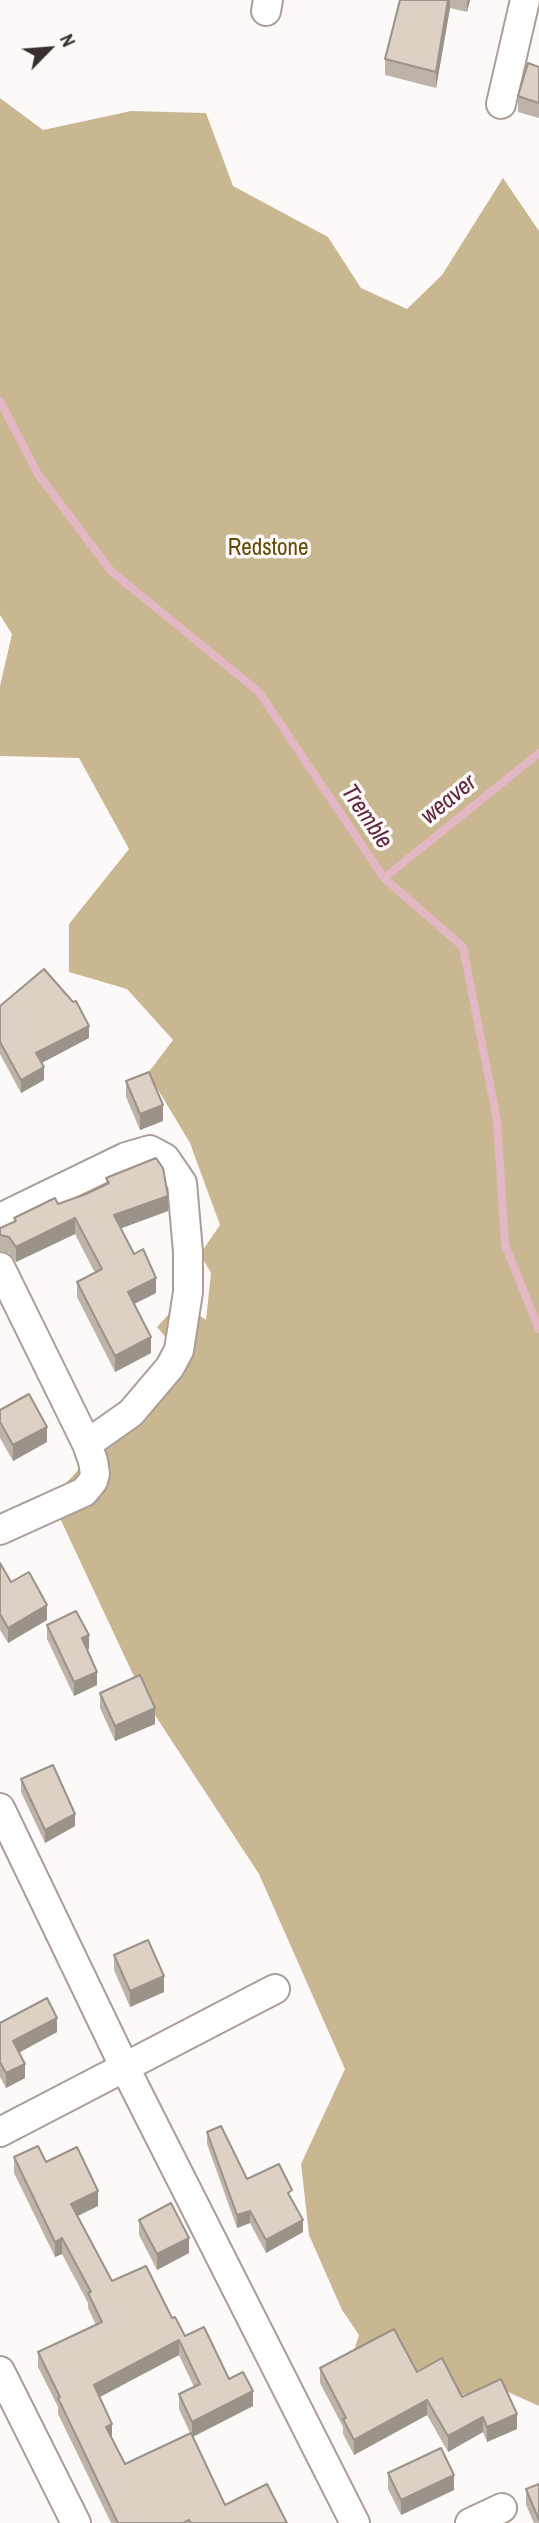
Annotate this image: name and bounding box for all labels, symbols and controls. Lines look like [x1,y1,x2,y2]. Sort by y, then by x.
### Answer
north arrow [14,14,84,84]
text: N [54,30,82,51]
park label: Redstone [228,535,308,563]
water label: weaver [415,769,483,831]
water label: Tremble [334,779,398,855]

